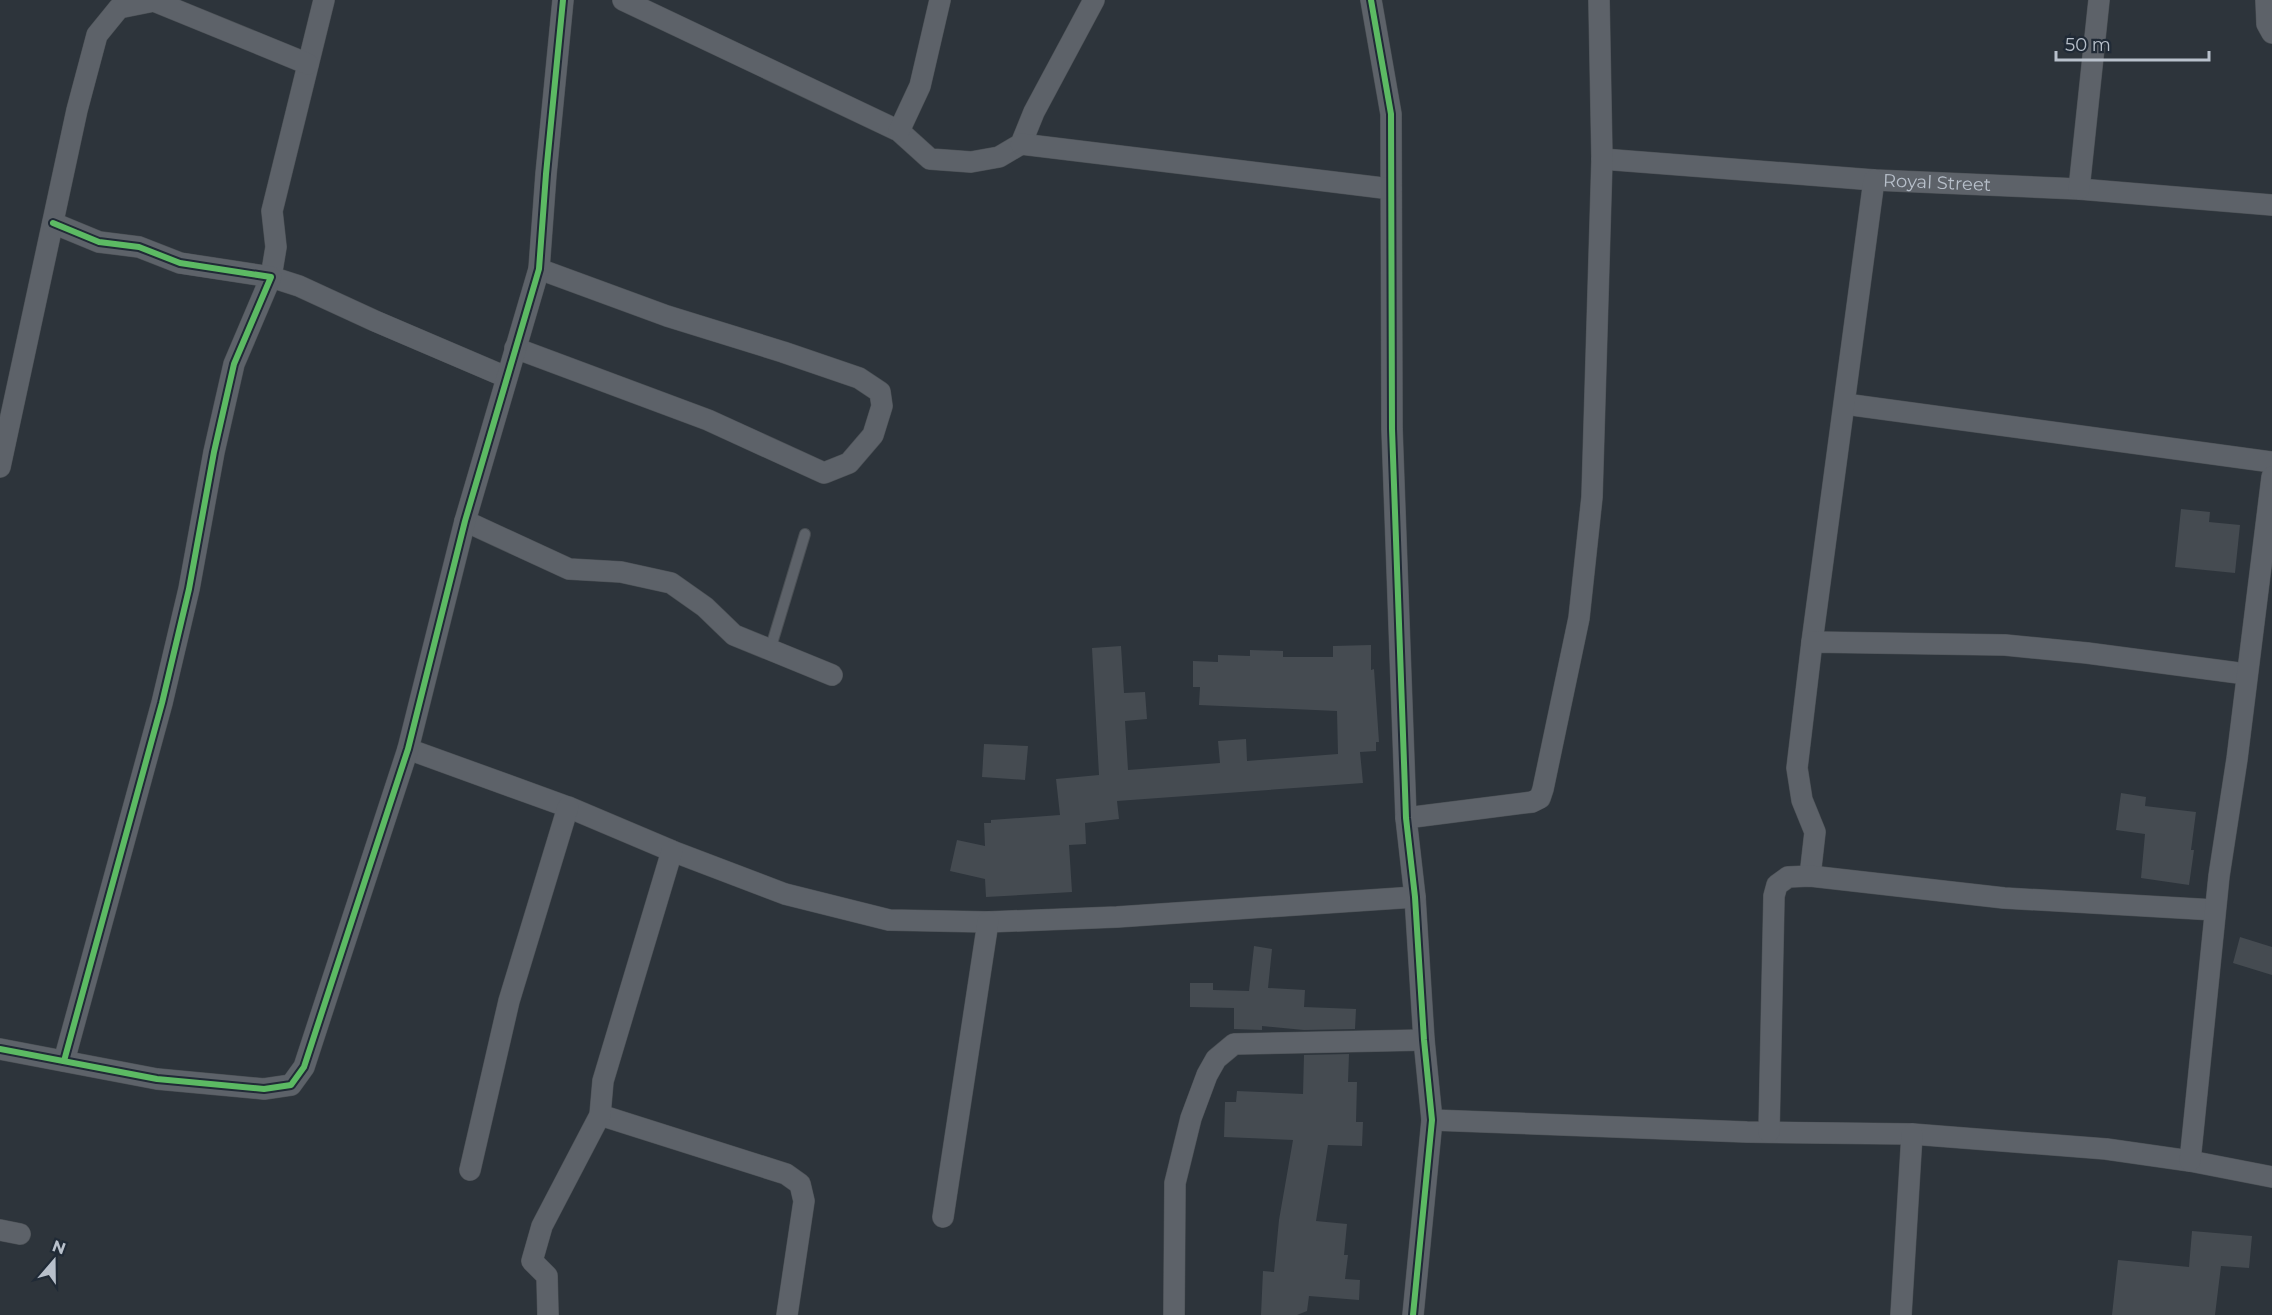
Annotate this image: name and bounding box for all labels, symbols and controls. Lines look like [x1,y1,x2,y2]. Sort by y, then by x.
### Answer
scale bar [2056,24,2209,62]
text: 50 m [2065,34,2111,56]
street label: Royal Street [1883,169,1992,196]
north arrow [24,1231,84,1291]
text: N [50,1236,68,1259]

